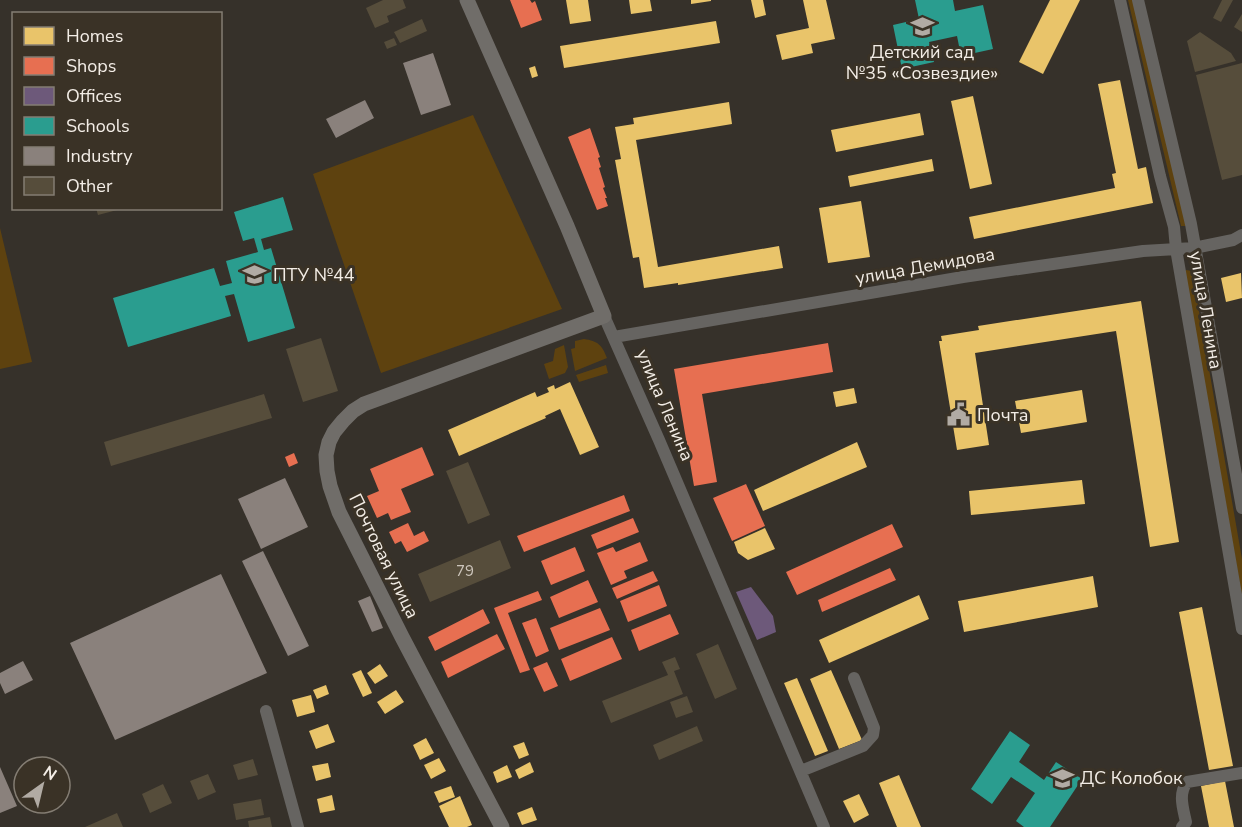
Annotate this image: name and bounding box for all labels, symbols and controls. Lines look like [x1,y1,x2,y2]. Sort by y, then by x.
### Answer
legend [12,12,222,210]
school or university icon: Детский сад №35 «Созвездие» [909,13,935,39]
text: Homes [66,24,123,48]
place label: Детский сад №35 «Созвездие» [846,40,998,85]
text: Shops [66,54,116,78]
text: Offices [66,84,122,108]
text: Schools [66,114,130,138]
text: Industry [66,144,133,168]
text: Other [66,174,113,198]
street label: улица Демидова [853,242,997,290]
street label: улица Ленина [1184,249,1228,371]
school or university icon: ПТУ №44 [242,262,268,288]
place label: ПТУ №44 [273,263,355,287]
street label: улица Ленина [631,345,699,465]
public building icon: Почта [946,402,972,428]
place label: Почта [977,403,1028,427]
street label: Почтовая улица [343,490,425,622]
house number: 79 [456,561,474,581]
north arrow [12,755,72,815]
text: N [39,761,61,786]
school or university icon: ДС Колобок [1049,765,1075,791]
place label: ДС Колобок [1080,766,1183,790]

